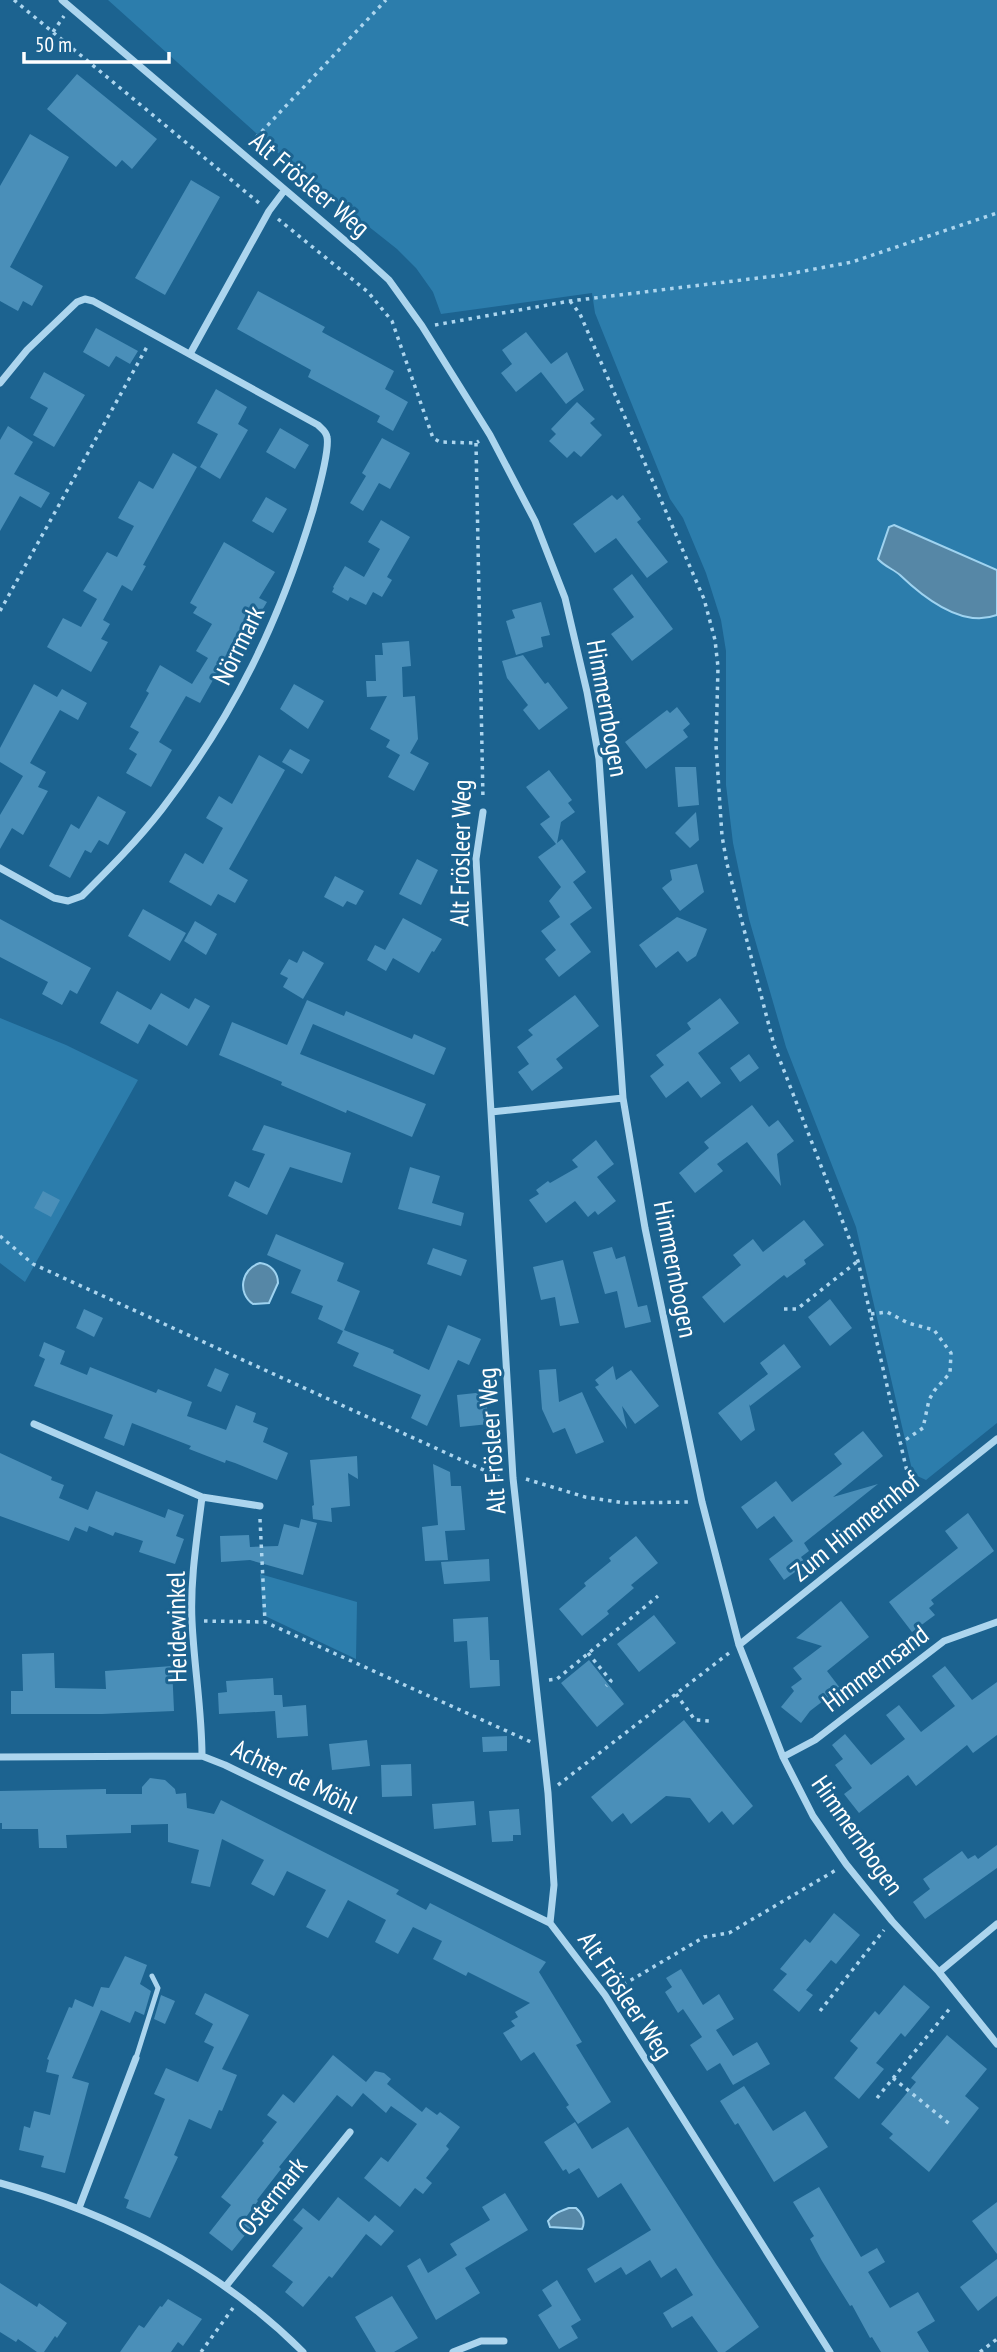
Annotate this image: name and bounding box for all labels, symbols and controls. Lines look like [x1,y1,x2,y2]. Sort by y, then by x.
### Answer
scale bar [24,21,170,65]
text: 50 m [35,31,72,58]
street label: Alt Frösleer Weg [243,124,377,244]
street label: Nörrmark [205,600,271,690]
street label: Himmernbogen [580,637,636,779]
street label: Alt Frösleer Weg [442,779,478,927]
street label: Himmernbogen [647,1198,705,1340]
street label: Alt Frösleer Weg [469,1367,513,1515]
street label: Zum Himmernhof [784,1463,927,1588]
street label: Heidewinkel [159,1571,193,1683]
street label: Himmernsand [815,1617,935,1719]
street label: Achter de Möhl [227,1731,363,1821]
street label: Himmernbogen [805,1769,911,1901]
street label: Alt Frösleer Weg [571,1925,681,2065]
street label: Ostermark [230,2150,314,2242]

